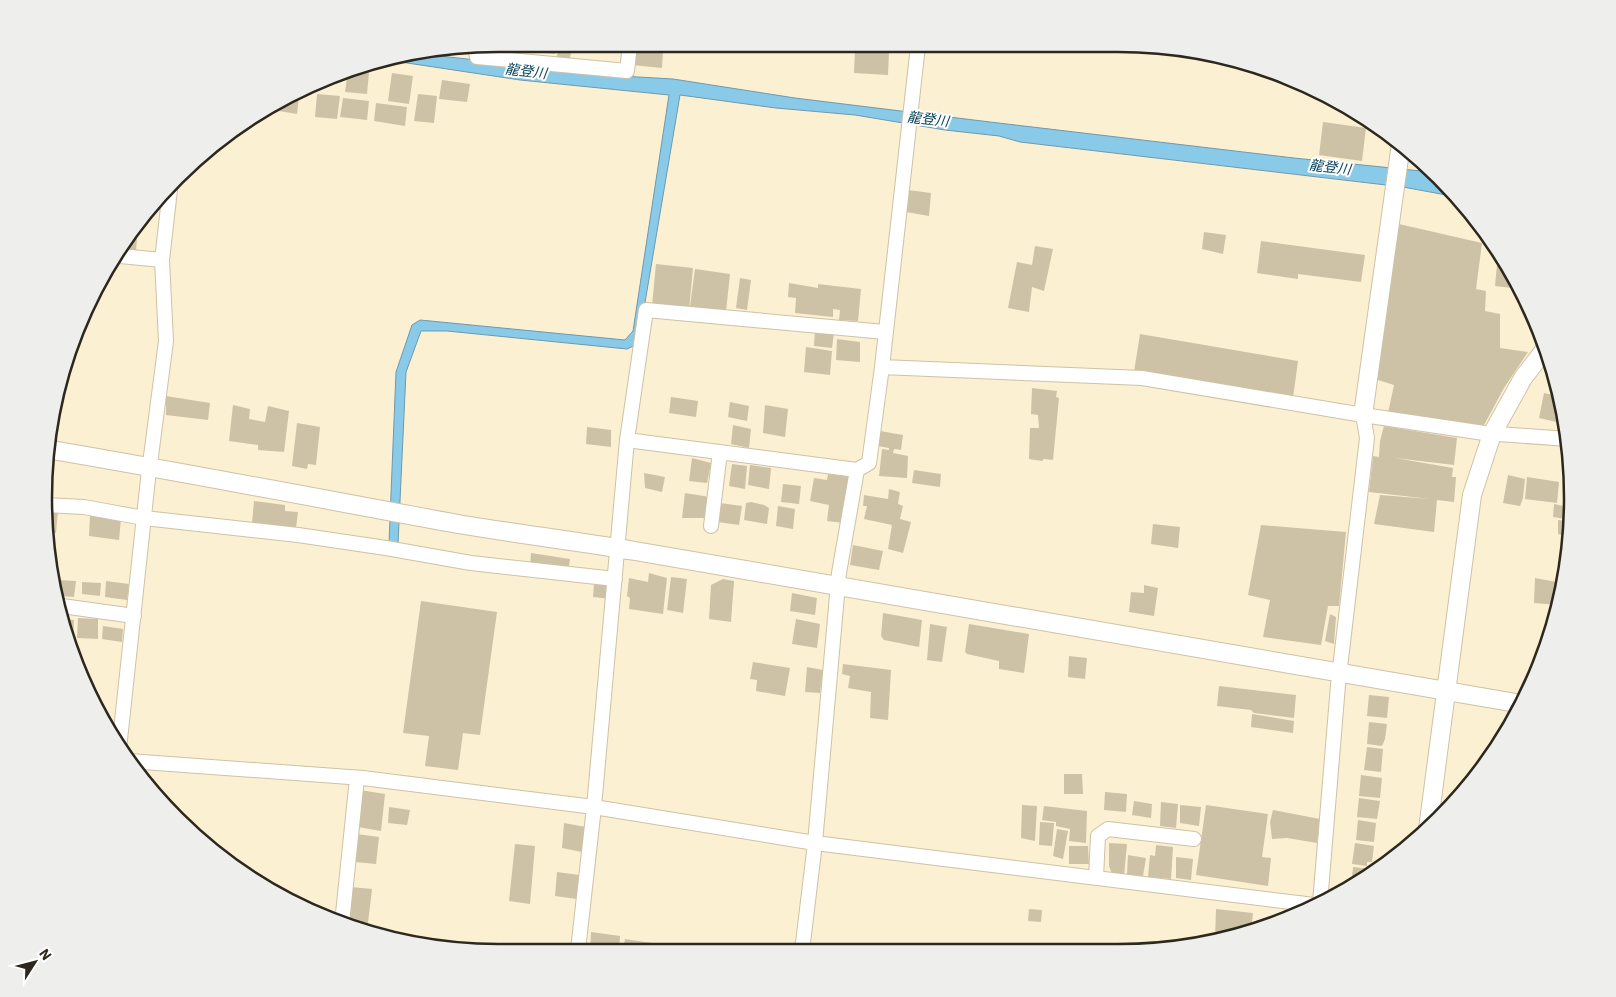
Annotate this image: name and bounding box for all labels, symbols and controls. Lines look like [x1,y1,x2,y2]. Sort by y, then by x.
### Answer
water label: 龍登川 [504,60,550,83]
water label: 龍登川 [906,108,952,131]
water label: 龍登川 [1308,156,1354,179]
north arrow [10,937,60,987]
text: N [35,945,56,964]

